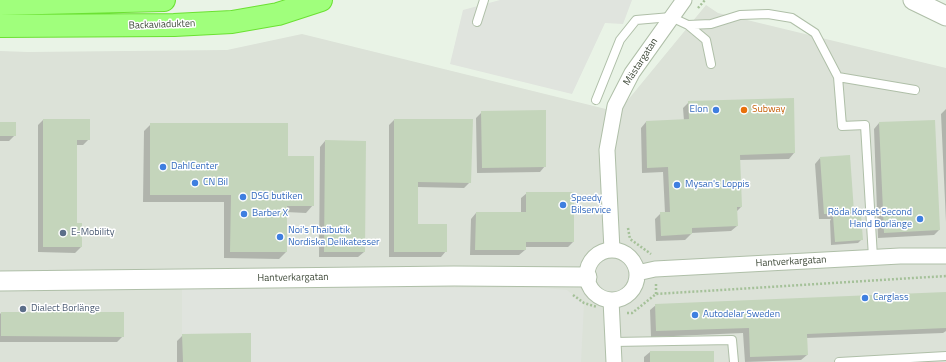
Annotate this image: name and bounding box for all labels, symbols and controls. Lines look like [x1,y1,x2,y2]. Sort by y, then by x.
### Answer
street label: Backaviadukten [129,18,195,32]
street label: Mästargatan [621,36,661,88]
place label: Elon [690,104,708,116]
place label: Subway [752,104,785,116]
marker: Elon [711,105,721,115]
marker: Subway [739,105,749,115]
place label: DahlCenter [171,161,218,173]
marker: DahlCenter [158,162,168,172]
place label: CN Bil [203,177,228,189]
marker: CN Bil [190,178,200,188]
place label: Mysan's Loppis [685,179,749,191]
marker: Mysan's Loppis [672,180,682,190]
place label: DSG butiken [251,191,303,203]
marker: DSG butiken [238,192,248,202]
place label: Speedy Bilservice [571,193,611,216]
marker: Speedy Bilservice [558,200,568,210]
place label: Röda Korset Second Hand Borlänge [828,207,912,230]
place label: Barber X [252,208,288,220]
marker: Barber X [239,209,249,219]
marker: Röda Korset Second Hand Borlänge [915,214,925,224]
place label: Noi's Thaibutik Nordiska Delikatesser [288,225,380,248]
place label: E-Mobility [71,227,115,239]
marker: E-Mobility [58,228,68,238]
marker: Noi's Thaibutik Nordiska Delikatesser [275,232,285,242]
street label: Hantverkargatan [755,254,827,270]
street label: Hantverkargatan [257,271,329,285]
place label: Carglass [873,292,909,304]
marker: Carglass [860,293,870,303]
place label: Dialect Borlänge [31,303,100,315]
marker: Dialect Borlänge [18,304,28,314]
place label: Autodelar Sweden [703,309,780,321]
marker: Autodelar Sweden [690,310,700,320]

